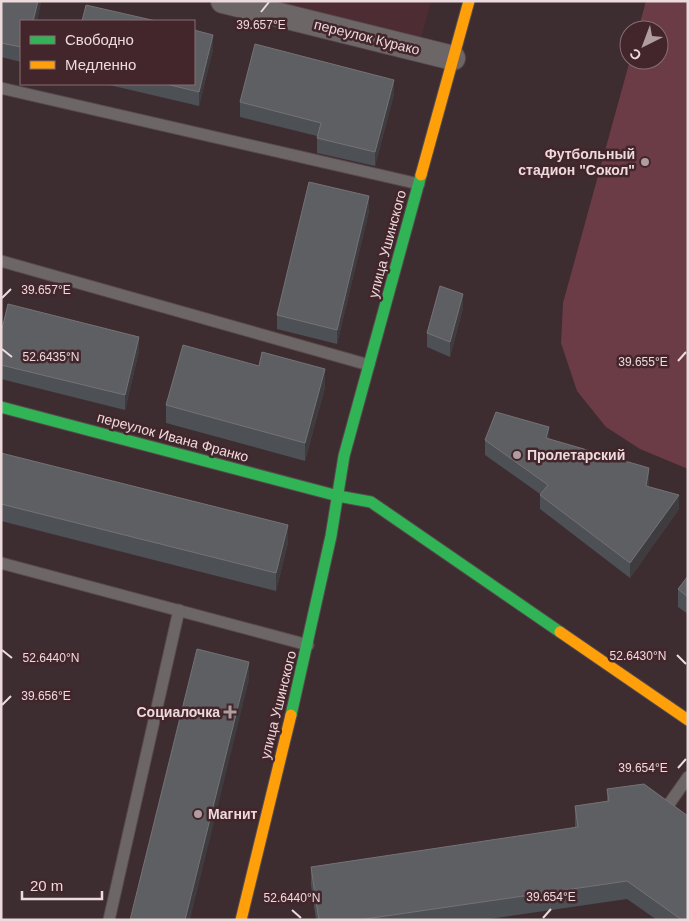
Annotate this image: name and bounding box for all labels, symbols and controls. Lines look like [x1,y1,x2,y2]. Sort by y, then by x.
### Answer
street label: переулок Курако [313,16,422,58]
text: 39.657°E [236,18,286,32]
legend [20,20,195,85]
north arrow [619,20,669,70]
text: Свободно [65,31,134,48]
text: С [626,45,644,64]
text: Медленно [65,56,136,73]
place label: Футбольный стадион "Сокол" [518,146,635,178]
marker: Футбольный стадион "Сокол" [639,156,651,168]
street label: улица Ушинского [365,188,409,300]
text: 39.657°E [21,283,71,297]
text: 52.6435°N [23,350,79,364]
text: 39.655°E [618,355,668,369]
street label: переулок Ивана Франко [96,409,251,465]
place label: Пролетарский [527,447,625,463]
marker: Пролетарский [511,449,523,461]
street label: улица Ушинского [257,649,299,761]
text: 52.6430°N [610,649,666,663]
text: 52.6440°N [23,651,79,665]
text: 39.656°E [21,689,71,703]
place label: Социалочка [137,704,220,720]
marker: Социалочка [224,706,236,718]
text: 39.654°E [618,761,668,775]
place label: Магнит [208,806,258,822]
marker: Магнит [192,808,204,820]
scale bar [22,868,102,900]
text: 20 m [30,877,63,894]
text: 39.654°E [526,890,576,904]
text: 52.6440°N [264,891,320,905]

